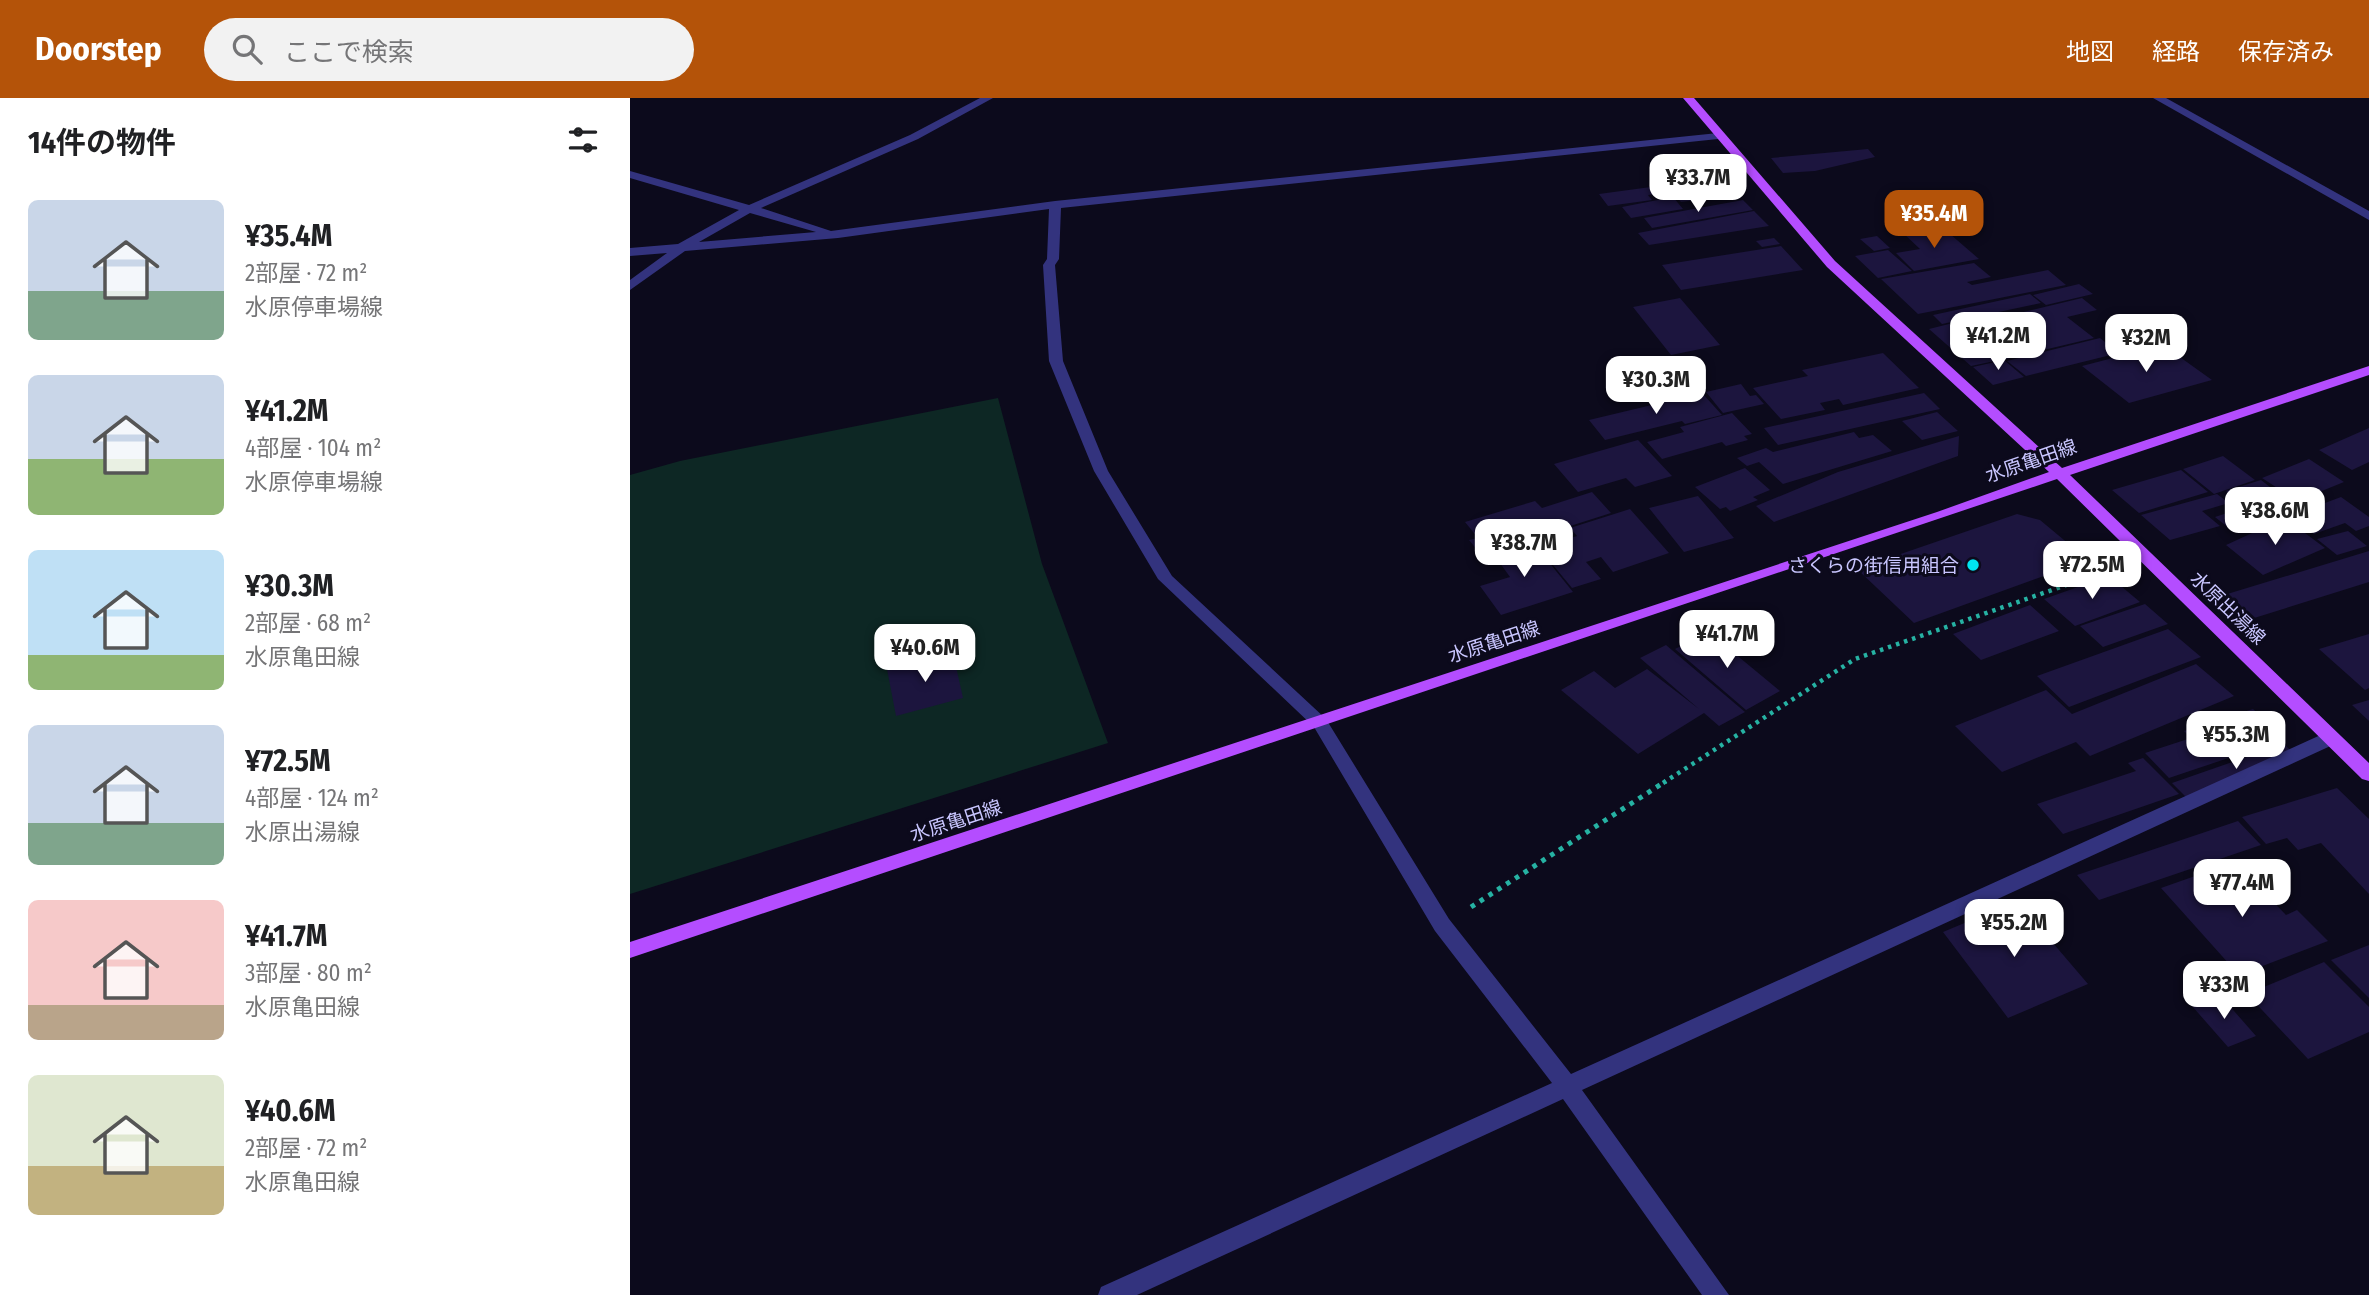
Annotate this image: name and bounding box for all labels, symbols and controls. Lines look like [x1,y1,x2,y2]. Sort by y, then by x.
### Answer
search box [204,18,694,81]
text: Doorstep [35,29,162,69]
icon: search [228,30,266,68]
text: ここで検索 [284,37,414,68]
text: 地図 [2066,38,2114,66]
text: 経路 [2152,38,2200,66]
text: 保存済み [2238,38,2334,66]
icon: filters [564,121,602,159]
text: 14件の物件 [28,125,176,161]
pin: ¥33.7M [1641,155,1755,214]
text: ¥33.7M [1665,163,1731,191]
pin: ¥35.4M [1877,190,1991,250]
text: ¥35.4M [1901,199,1967,227]
text: ¥35.4M [245,218,332,254]
icon: home [84,228,168,312]
text: 2部屋 · 72 m² [245,259,367,287]
text: 水原停車場線 [245,293,383,321]
pin: ¥41.2M [1941,313,2055,372]
pin: ¥32M [2105,314,2187,374]
text: ¥41.2M [1966,321,2030,349]
text: ¥32M [2121,323,2171,351]
pin: ¥30.3M [1599,356,1713,416]
text: ¥30.3M [1622,365,1690,393]
text: ¥41.2M [245,393,328,429]
icon: home [84,403,168,487]
text: 4部屋 · 104 m² [245,434,381,462]
street label: 水原亀田線 [1982,435,2080,487]
text: 水原停車場線 [245,468,383,496]
pin: ¥38.6M [2218,488,2332,547]
text: ¥38.6M [2241,496,2309,524]
pin: ¥38.7M [1467,519,1581,579]
text: ¥38.7M [1491,528,1557,556]
pin: ¥72.5M [2035,542,2149,601]
text: ¥72.5M [2059,550,2125,578]
place label: さくらの街信用組合 [1788,554,1959,577]
marker: さくらの街信用組合 [1965,557,1981,573]
street label: 水原出湯線 [2186,567,2270,649]
text: ¥30.3M [245,568,334,604]
icon: home [84,578,168,662]
text: 2部屋 · 68 m² [245,609,371,637]
pin: ¥41.7M [1670,610,1784,670]
street label: 水原亀田線 [1445,616,1543,668]
text: ¥41.7M [1695,619,1759,647]
pin: ¥40.6M [868,624,982,684]
text: ¥40.6M [890,633,960,661]
text: 水原亀田線 [245,643,360,671]
pin: ¥55.3M [2179,712,2293,771]
text: ¥55.3M [2202,720,2270,748]
text: ¥72.5M [245,743,331,779]
icon: home [84,753,168,837]
text: 4部屋 · 124 m² [245,784,379,812]
street label: 水原亀田線 [907,795,1005,847]
text: 水原出湯線 [245,818,360,846]
pin: ¥77.4M [2185,860,2299,919]
text: ¥77.4M [2210,868,2274,896]
pin: ¥55.2M [1957,900,2071,959]
text: ¥55.2M [1981,908,2047,936]
text: ¥41.7M [245,918,327,954]
icon: home [84,928,168,1012]
text: 3部屋 · 80 m² [245,959,372,987]
pin: ¥33M [2183,962,2265,1021]
text: ¥33M [2199,970,2249,998]
text: 水原亀田線 [245,993,360,1021]
text: ¥40.6M [245,1093,336,1129]
icon: home [84,1103,168,1187]
text: 2部屋 · 72 m² [245,1134,367,1162]
text: 水原亀田線 [245,1168,360,1196]

